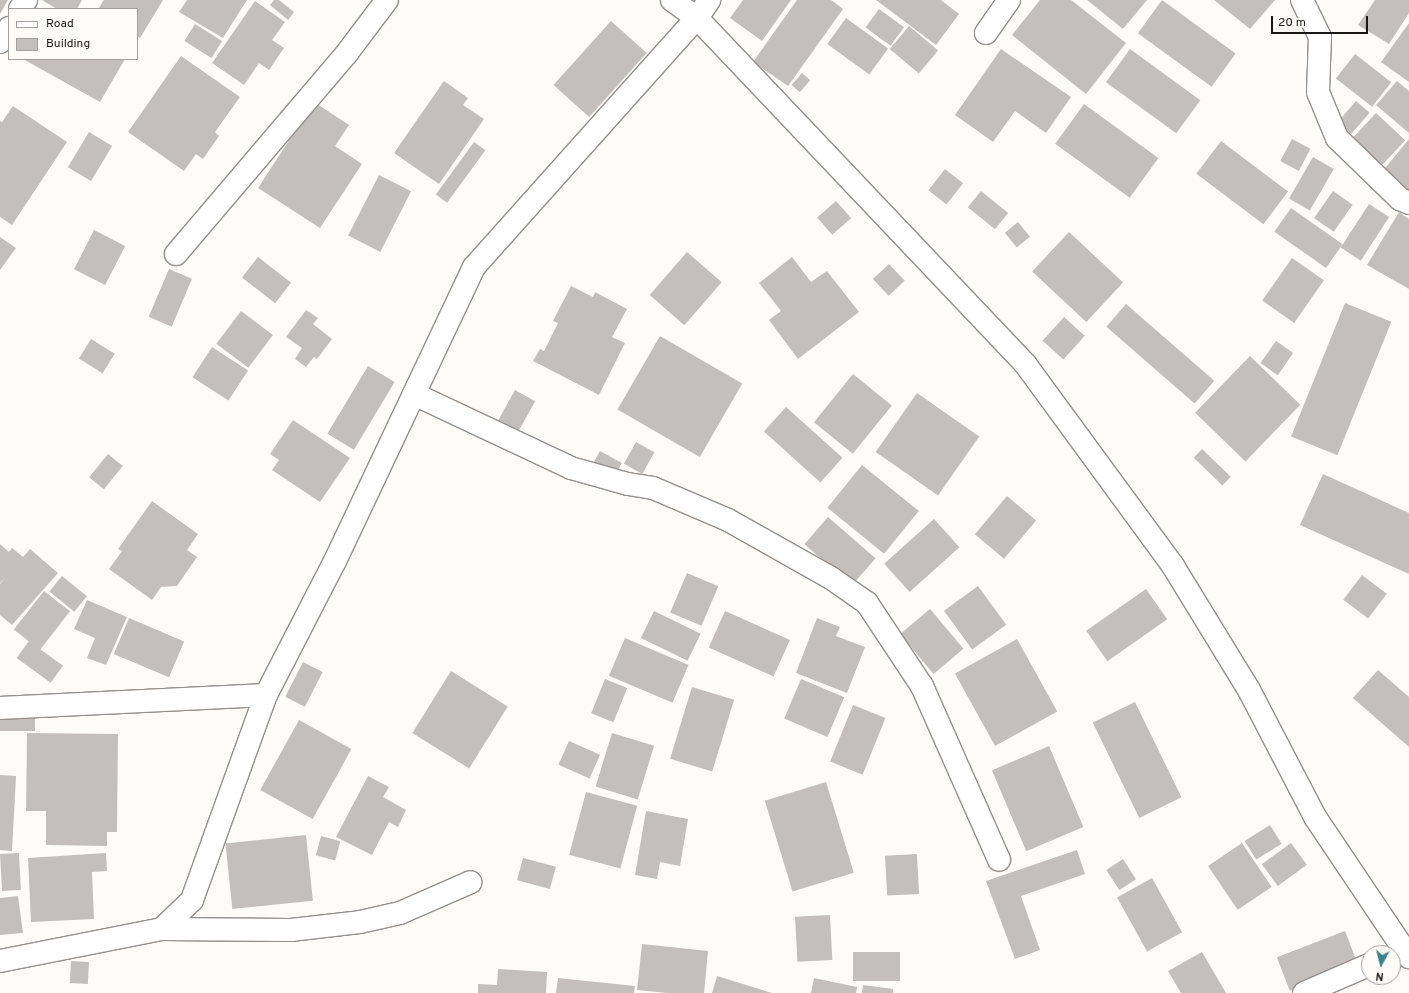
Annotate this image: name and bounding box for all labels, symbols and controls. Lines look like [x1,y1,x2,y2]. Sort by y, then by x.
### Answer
legend [8,8,138,60]
scale bar [1273,8,1370,34]
text: 20 m [1278,15,1306,31]
text: Road [46,16,74,32]
text: Building [46,36,90,52]
north arrow [1361,945,1401,985]
text: N [1375,968,1384,983]

